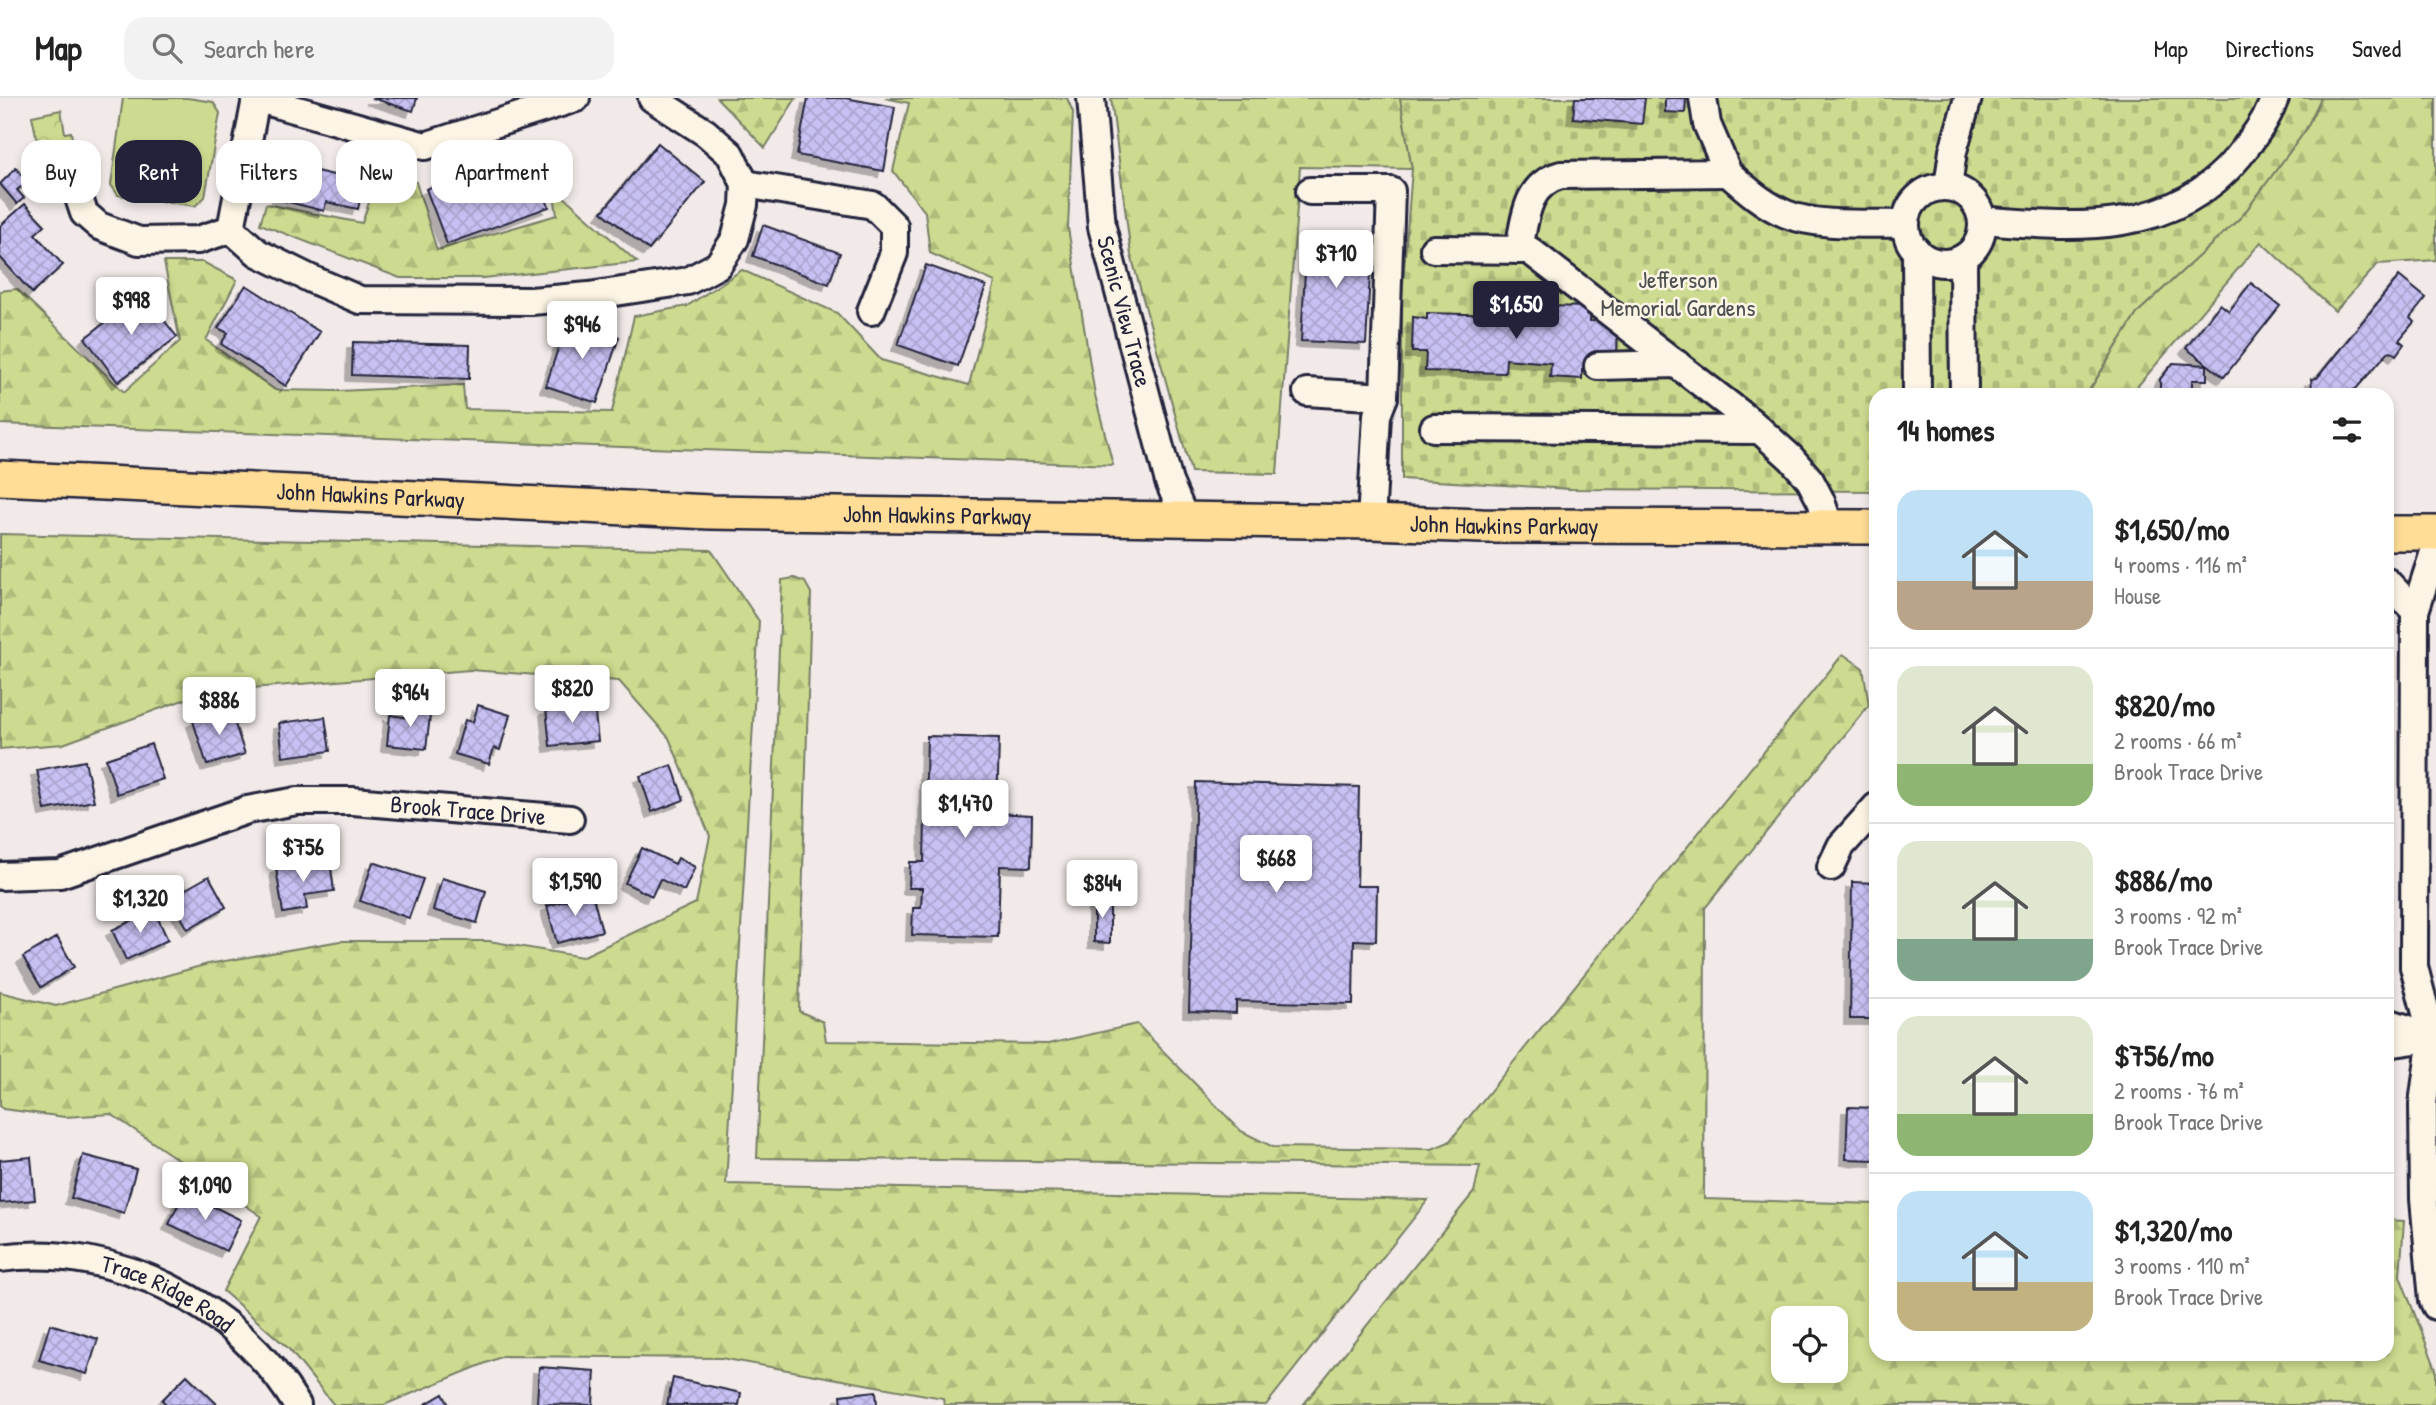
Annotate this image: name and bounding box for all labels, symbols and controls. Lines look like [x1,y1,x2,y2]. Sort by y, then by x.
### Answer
search box [124,17,614,80]
text: Map [35,26,82,70]
icon: search [148,29,186,67]
text: Search here [204,31,315,66]
text: Map [2154,32,2188,64]
text: Directions [2226,32,2314,64]
text: Saved [2352,32,2401,64]
chip: Buy [21,140,101,203]
chip: Rent [115,140,202,203]
chip: Filters [216,140,322,203]
chip: New [336,140,417,203]
chip: Apartment [431,140,573,203]
pin: $710 [1295,230,1377,290]
street label: Scenic View Trace [1090,232,1160,391]
text: $710 [1315,237,1357,268]
park label: Jefferson Memorial Gardens [1601,263,1755,323]
pin: $998 [90,278,172,337]
pin: $1,650 [1459,282,1573,341]
text: $998 [112,284,150,315]
text: $1,650 [1489,288,1543,319]
pin: $946 [541,302,623,361]
text: $946 [563,308,601,339]
text: 14 homes [1897,410,1995,450]
icon: filters [2328,411,2366,449]
street label: John Hawkins Parkway [276,474,466,515]
street label: John Hawkins Parkway [843,497,1032,532]
street label: John Hawkins Parkway [1409,506,1598,541]
text: $1,650/mo [2114,509,2229,549]
icon: home [1953,518,2037,602]
text: 4 rooms · 116 m² [2114,549,2247,580]
text: House [2114,580,2161,611]
pin: $820 [531,666,613,725]
pin: $964 [369,670,451,729]
text: $820 [551,672,593,703]
text: $964 [391,676,429,707]
pin: $886 [178,678,260,737]
text: $886 [199,684,239,715]
text: $820/mo [2114,685,2215,725]
icon: home [1953,694,2037,778]
text: 2 rooms · 66 m² [2114,725,2242,756]
text: Brook Trace Drive [2114,756,2263,787]
pin: $1,470 [908,780,1022,840]
street label: Brook Trace Drive [389,787,548,832]
text: $1,470 [938,787,992,818]
pin: $756 [262,824,344,884]
text: $756 [282,831,324,862]
pin: $668 [1235,836,1317,895]
text: $668 [1256,842,1296,873]
pin: $1,590 [518,858,632,918]
pin: $844 [1061,860,1143,920]
text: $886/mo [2114,860,2212,900]
text: $1,590 [548,865,602,896]
text: $844 [1083,867,1121,898]
icon: home [1953,869,2037,953]
pin: $1,320 [83,876,197,935]
text: $1,320 [112,882,168,913]
text: 3 rooms · 92 m² [2114,900,2242,931]
text: Brook Trace Drive [2114,931,2263,962]
text: $756/mo [2114,1035,2214,1075]
icon: home [1953,1044,2037,1128]
text: 2 rooms · 76 m² [2114,1075,2244,1106]
text: Brook Trace Drive [2114,1106,2263,1137]
pin: $1,090 [148,1162,262,1222]
text: $1,090 [178,1169,232,1200]
text: $1,320/mo [2114,1210,2232,1250]
icon: home [1953,1219,2037,1303]
street label: Trace Ridge Road [98,1247,241,1339]
text: 3 rooms · 110 m² [2114,1250,2250,1281]
text: Brook Trace Drive [2114,1281,2263,1312]
map controls [1771,1306,1848,1383]
button: locate [1771,1306,1848,1383]

